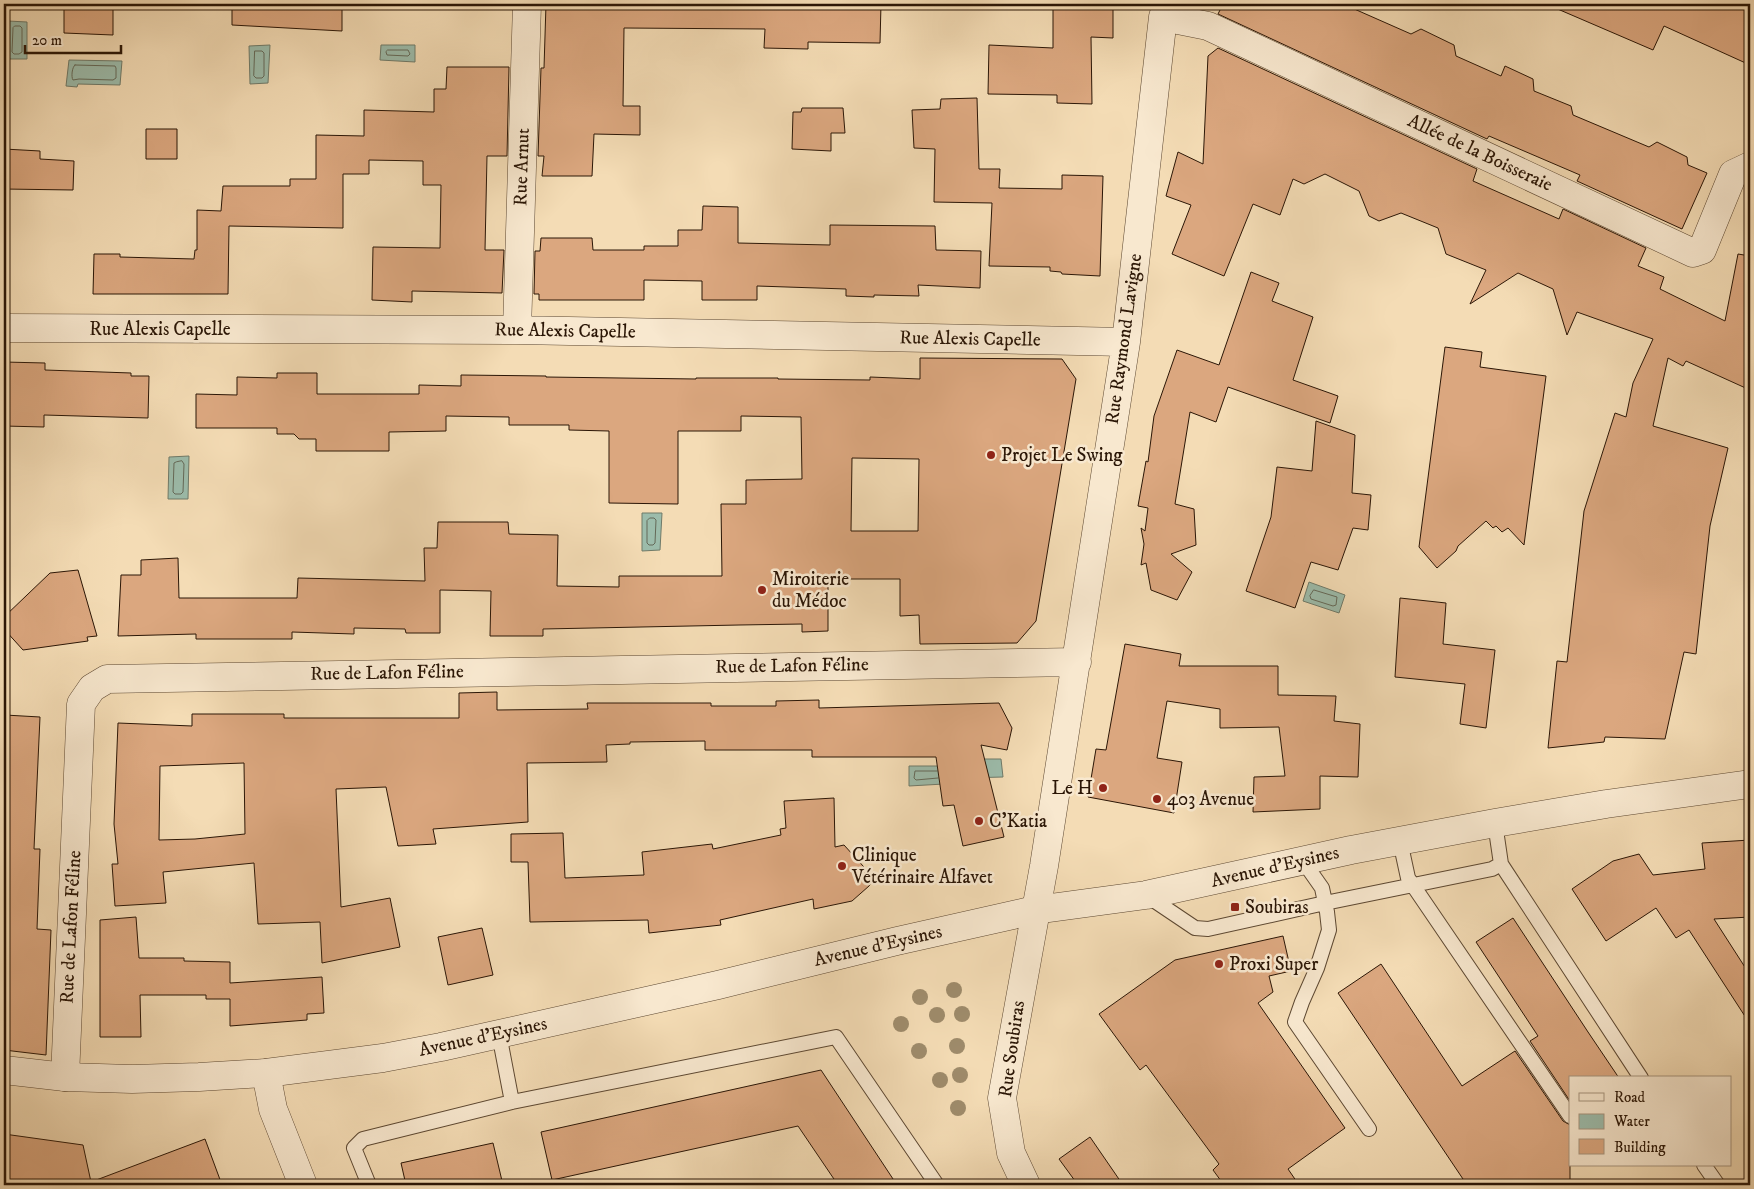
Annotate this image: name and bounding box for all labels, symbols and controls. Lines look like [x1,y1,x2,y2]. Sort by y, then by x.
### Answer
scale bar [25,22,121,54]
text: 20 m [32,31,62,50]
street label: Allée de la Boisseraie [1404,109,1556,197]
street label: Rue Arnut [509,128,535,206]
street label: Rue Raymond Lavigne [1101,252,1147,426]
street label: Rue Alexis Capelle [89,318,231,341]
street label: Rue Alexis Capelle [494,318,636,344]
street label: Rue Alexis Capelle [899,326,1041,352]
place label: Projet Le Swing [1001,444,1123,467]
marker: Projet Le Swing [985,449,997,461]
place label: Miroiterie du Médoc [772,568,849,613]
marker: Miroiterie du Médoc [756,584,768,596]
street label: Rue de Lafon Féline [715,653,869,679]
street label: Rue de Lafon Féline [310,660,464,686]
place label: Le H [1051,777,1093,800]
marker: Le H [1097,782,1109,794]
place label: 403 Avenue [1167,788,1254,811]
marker: 403 Avenue [1151,793,1163,805]
place label: C'Katia [989,810,1047,833]
marker: C'Katia [973,815,985,827]
street label: Avenue d'Eysines [1209,841,1341,893]
place label: Clinique Vétérinaire Alfavet [851,844,993,889]
street label: Rue de Lafon Féline [55,850,87,1004]
marker: Clinique Vétérinaire Alfavet [836,860,848,872]
place label: Soubiras [1245,896,1309,919]
marker: Soubiras [1229,901,1241,913]
street label: Avenue d'Eysines [812,920,944,972]
place label: Proxi Super [1229,953,1318,976]
marker: Proxi Super [1213,958,1225,970]
street label: Rue Soubiras [994,999,1030,1099]
street label: Avenue d'Eysines [417,1012,549,1062]
legend [1569,1076,1732,1166]
text: Road [1614,1088,1646,1107]
text: Water [1613,1112,1650,1131]
text: Building [1614,1138,1666,1157]

